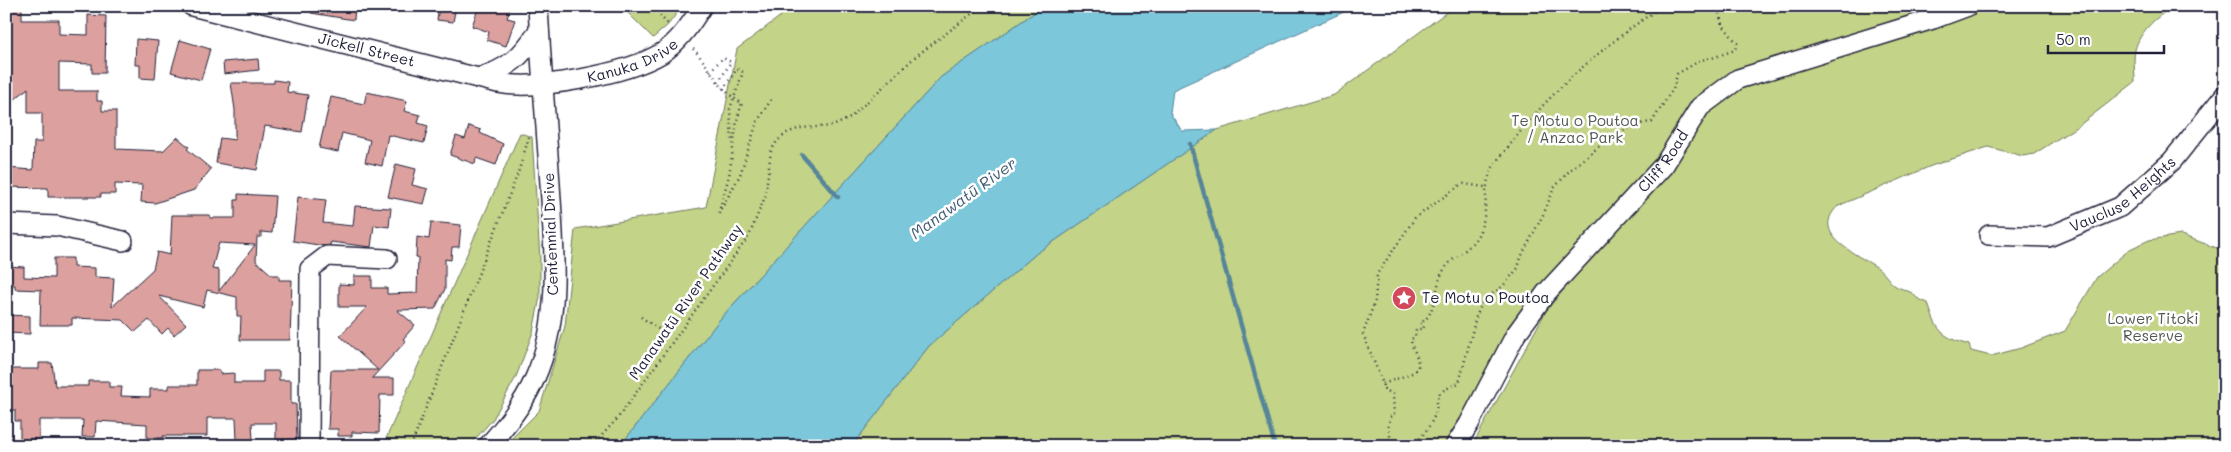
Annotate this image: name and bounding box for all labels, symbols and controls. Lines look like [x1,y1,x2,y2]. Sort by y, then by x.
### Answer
scale bar [2048,22,2165,54]
street label: Jickell Street [316,27,417,71]
text: 50 m [2056,29,2091,49]
street label: Kanuka Drive [585,34,682,87]
park label: Te Motu o Poutoa / Anzac Park [1511,110,1639,147]
street label: Cliff Road [1633,126,1692,196]
street label: Vaucluse Heights [2066,151,2180,236]
water label: Manawatū River [905,152,1020,243]
street label: Centennial Drive [538,172,562,296]
street label: Manawatū River Pathway [624,219,747,383]
place icon: Te Motu o Poutoa [1391,285,1417,311]
place label: Te Motu o Poutoa [1422,287,1550,307]
park label: Lower Titoki Reserve [2107,308,2199,345]

